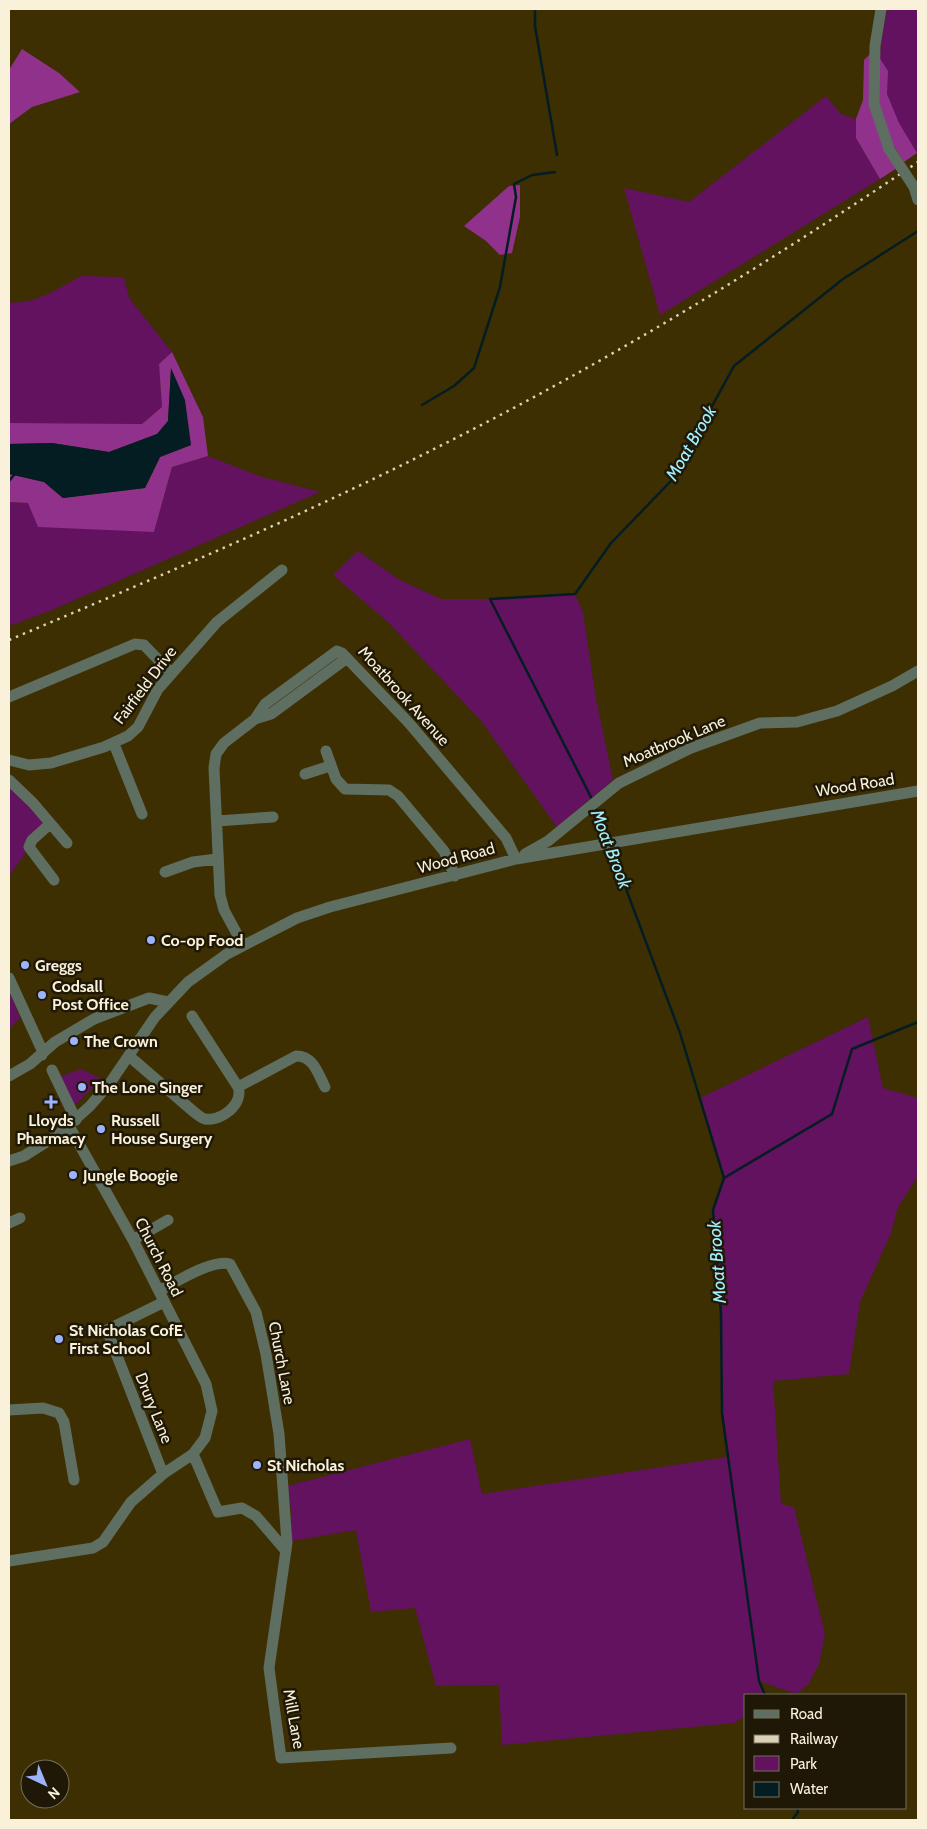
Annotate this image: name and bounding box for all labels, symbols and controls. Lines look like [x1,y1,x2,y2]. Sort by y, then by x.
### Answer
water label: Moat Brook [660,400,722,485]
street label: Fairfield Drive [110,642,180,728]
street label: Moatbrook Avenue [354,642,454,750]
street label: Moatbrook Lane [620,711,728,771]
street label: Wood Road [814,769,896,801]
water label: Moat Brook [585,805,637,893]
street label: Wood Road [415,839,497,877]
place label: Co-op Food [161,931,243,950]
marker: Co-op Food [145,934,157,946]
place label: Greggs [35,956,82,975]
marker: Greggs [19,959,31,971]
place label: Codsall Post Office [52,977,129,1014]
marker: Codsall Post Office [36,989,48,1001]
place label: The Crown [84,1032,158,1051]
marker: The Crown [68,1035,80,1047]
place label: The Lone Singer [92,1078,203,1097]
marker: The Lone Singer [76,1081,88,1093]
marker: Lloyds Pharmacy [45,1096,57,1108]
place label: Lloyds Pharmacy [16,1111,86,1148]
place label: Russell House Surgery [111,1111,213,1148]
marker: Russell House Surgery [95,1123,107,1135]
place label: Jungle Boogie [82,1166,178,1185]
marker: Jungle Boogie [67,1169,79,1181]
street label: Church Road [131,1214,187,1300]
water label: Moat Brook [703,1219,731,1305]
street label: Church Lane [265,1320,299,1406]
place label: St Nicholas CofE First School [69,1321,183,1358]
marker: St Nicholas CofE First School [53,1333,65,1345]
street label: Drury Lane [131,1370,177,1446]
place label: St Nicholas [267,1456,345,1475]
marker: St Nicholas [251,1459,263,1471]
street label: Mill Lane [279,1688,309,1750]
legend [744,1694,907,1809]
text: Road [790,1705,823,1723]
text: Railway [790,1730,839,1748]
text: Park [790,1755,817,1773]
north arrow [20,1759,70,1809]
text: Water [790,1780,828,1798]
text: N [44,1783,64,1803]

